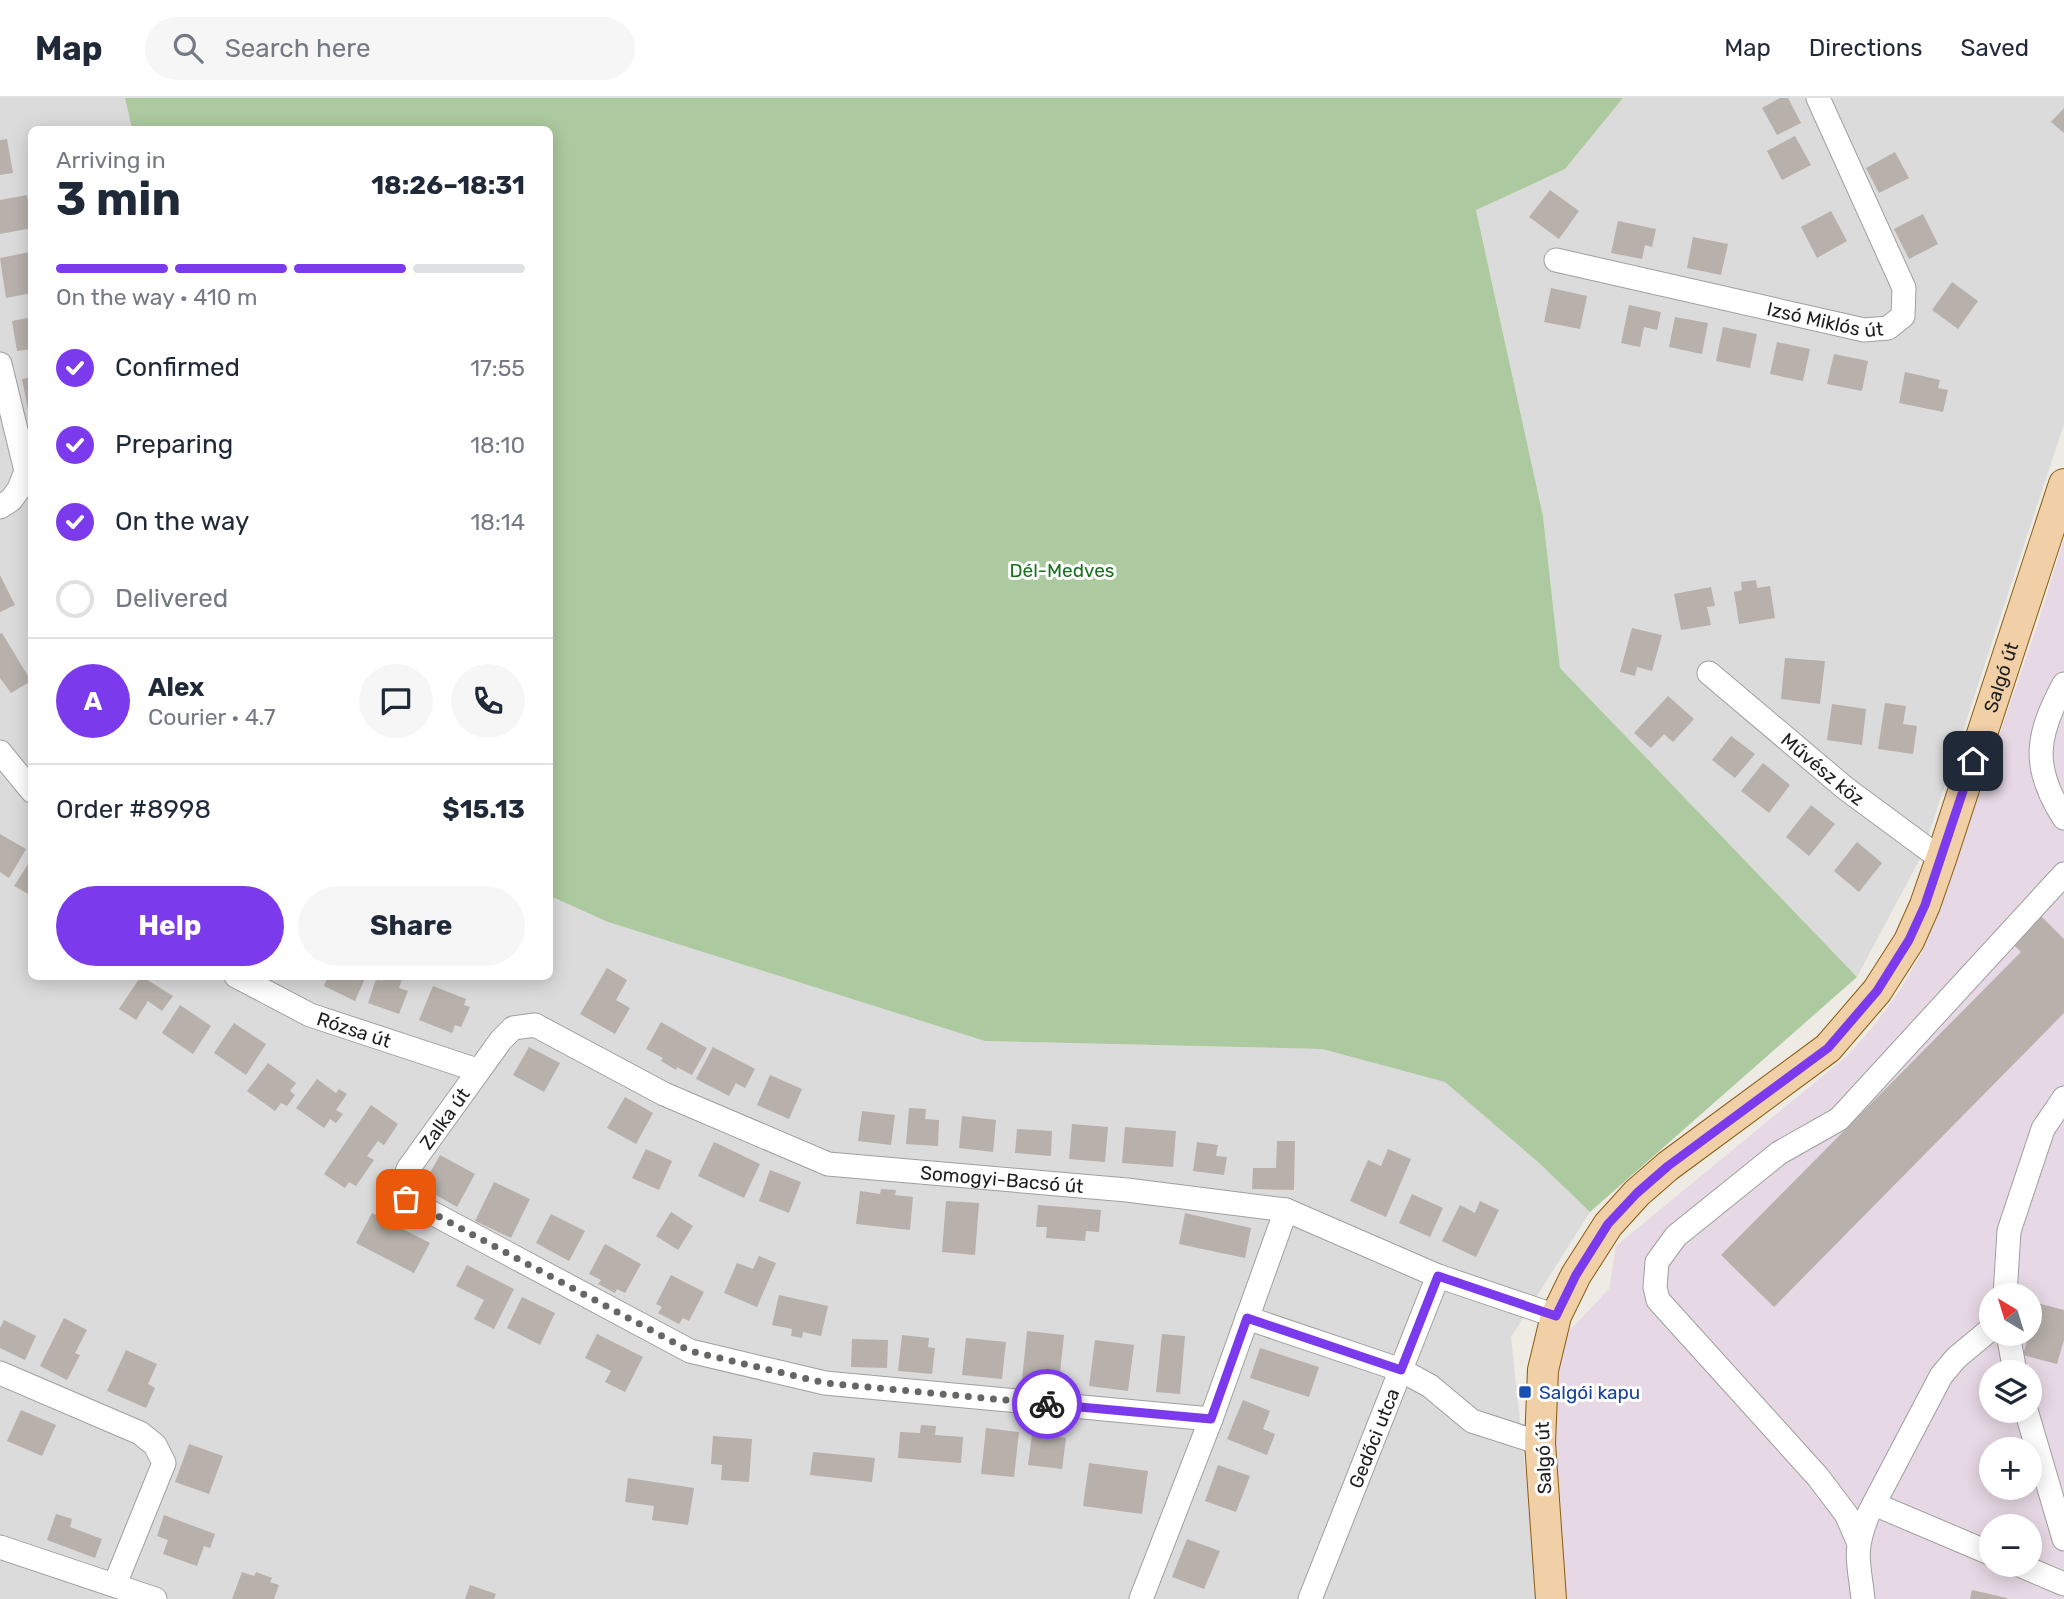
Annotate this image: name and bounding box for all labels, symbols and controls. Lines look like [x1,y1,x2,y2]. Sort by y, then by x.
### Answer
search box [145,17,635,80]
text: Map [35,29,103,68]
icon: search [169,29,207,67]
text: Search here [225,33,370,64]
text: Map [1724,34,1771,62]
text: Directions [1809,34,1922,62]
text: Saved [1960,34,2029,62]
text: Arriving in [56,146,166,174]
text: 18:26–18:31 [371,170,525,201]
text: 3 min [56,172,181,227]
text: On the way · 410 m [56,283,257,311]
street label: Izsó Miklós út [1765,297,1885,342]
icon: check [56,349,94,387]
text: Confirmed [115,352,240,383]
text: 17:55 [470,354,525,382]
icon: check [56,426,94,464]
text: Preparing [115,429,233,460]
text: 18:10 [470,431,525,459]
icon: check [56,503,94,541]
text: On the way [115,506,249,537]
text: 18:14 [471,508,525,536]
park label: Dél-Medves [1010,559,1114,582]
text: Delivered [115,583,228,614]
street label: Salgó út [1979,639,2024,716]
button: chat [359,664,433,738]
button: phone [451,664,525,738]
text: Alex [148,672,204,703]
text: A [84,686,102,717]
text: Courier · 4.7 [148,703,275,731]
street label: Művész köz [1776,728,1869,810]
pin [1943,731,2003,791]
icon: home [1954,742,1992,780]
text: Order #8998 [56,794,211,825]
text: $15.13 [442,794,525,825]
button: Help [56,886,284,966]
button: Share [298,886,525,966]
street label: Rózsa út [314,1007,394,1053]
street label: Zalka út [415,1083,475,1154]
street label: Somogyi-Bacsó út [919,1161,1085,1198]
pin [376,1169,436,1229]
icon: bag [387,1180,425,1218]
north arrow [1979,1283,2042,1346]
map controls [1979,1283,2042,1577]
button: layers [1979,1360,2042,1423]
courier [1012,1369,1082,1439]
place label: Salgói kapu [1539,1381,1640,1404]
marker: Salgói kapu [1517,1384,1533,1400]
icon: bike [1028,1385,1066,1423]
street label: Gedőci utca [1344,1385,1404,1492]
street label: Salgó út [1531,1421,1556,1495]
button: + [1979,1437,2042,1500]
button: − [1979,1514,2042,1577]

